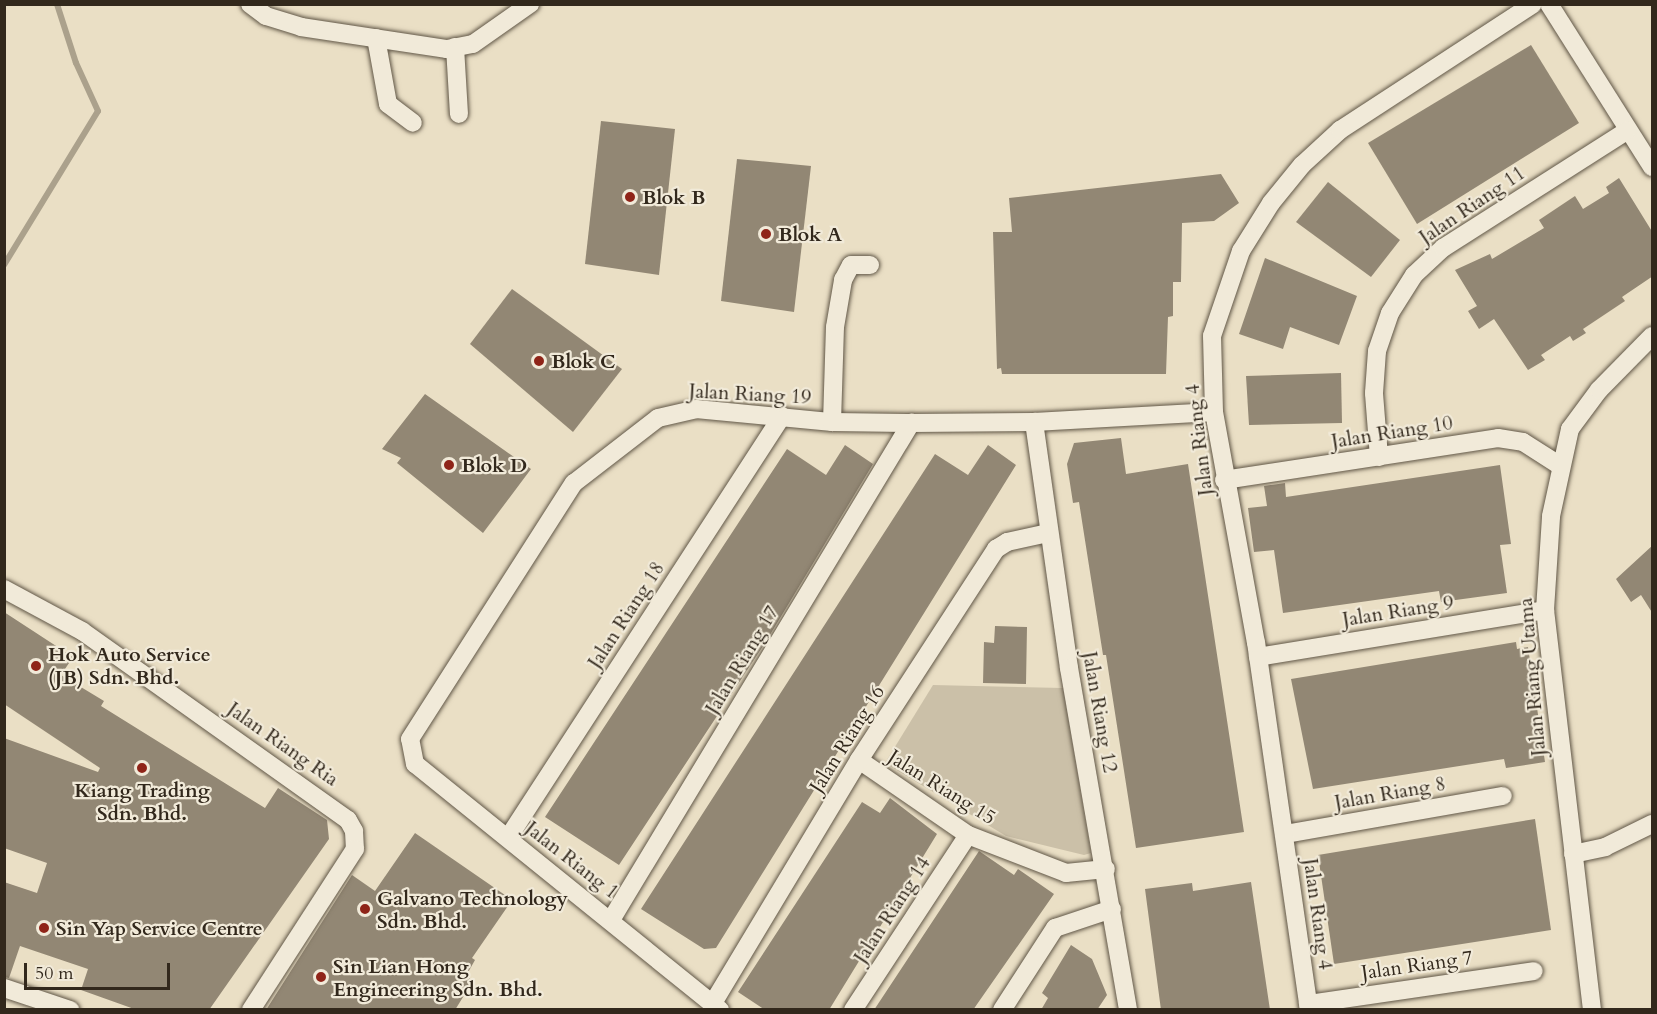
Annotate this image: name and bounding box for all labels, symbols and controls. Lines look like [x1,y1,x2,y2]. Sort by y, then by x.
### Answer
street label: Jalan Riang 11 [1415,161,1529,249]
place label: Blok B [642,185,705,209]
marker: Blok B [623,190,637,204]
place label: Blok A [778,222,842,246]
marker: Blok A [759,227,773,241]
place label: Blok C [551,349,615,373]
marker: Blok C [532,354,546,368]
street label: Jalan Riang 19 [688,379,812,409]
street label: Jalan Riang 4 [1180,383,1218,497]
street label: Jalan Riang 10 [1330,411,1454,453]
place label: Blok D [461,453,527,477]
marker: Blok D [442,458,456,472]
street label: Jalan Riang 18 [583,557,669,673]
street label: Jalan Riang 9 [1341,590,1455,632]
street label: Jalan Riang Utama [1513,597,1551,757]
street label: Jalan Riang 17 [700,601,784,719]
place label: Hok Auto Service (JB) Sdn. Bhd. [48,642,211,689]
street label: Jalan Riang 12 [1078,650,1122,774]
marker: Hok Auto Service (JB) Sdn. Bhd. [29,659,43,673]
street label: Jalan Riang 16 [804,681,890,797]
street label: Jalan Riang Ria [223,697,343,791]
street label: Jalan Riang 15 [884,744,1000,830]
marker: Kiang Trading Sdn. Bhd. [135,761,149,775]
street label: Jalan Riang 8 [1333,771,1447,815]
place label: Kiang Trading Sdn. Bhd. [74,778,210,825]
street label: Jalan Riang 1 [520,816,624,904]
street label: Jalan Riang 14 [849,852,935,968]
street label: Jalan Riang 4 [1298,857,1338,971]
place label: Galvano Technology Sdn. Bhd. [377,886,568,933]
marker: Galvano Technology Sdn. Bhd. [358,902,372,916]
place label: Sin Yap Service Centre [56,916,263,940]
marker: Sin Yap Service Centre [37,921,51,935]
street label: Jalan Riang 7 [1360,945,1474,985]
scale bar [27,951,172,989]
place label: Sin Lian Hong Engineering Sdn. Bhd. [333,954,543,1001]
text: 50 m [35,961,74,986]
marker: Sin Lian Hong Engineering Sdn. Bhd. [314,970,328,984]

